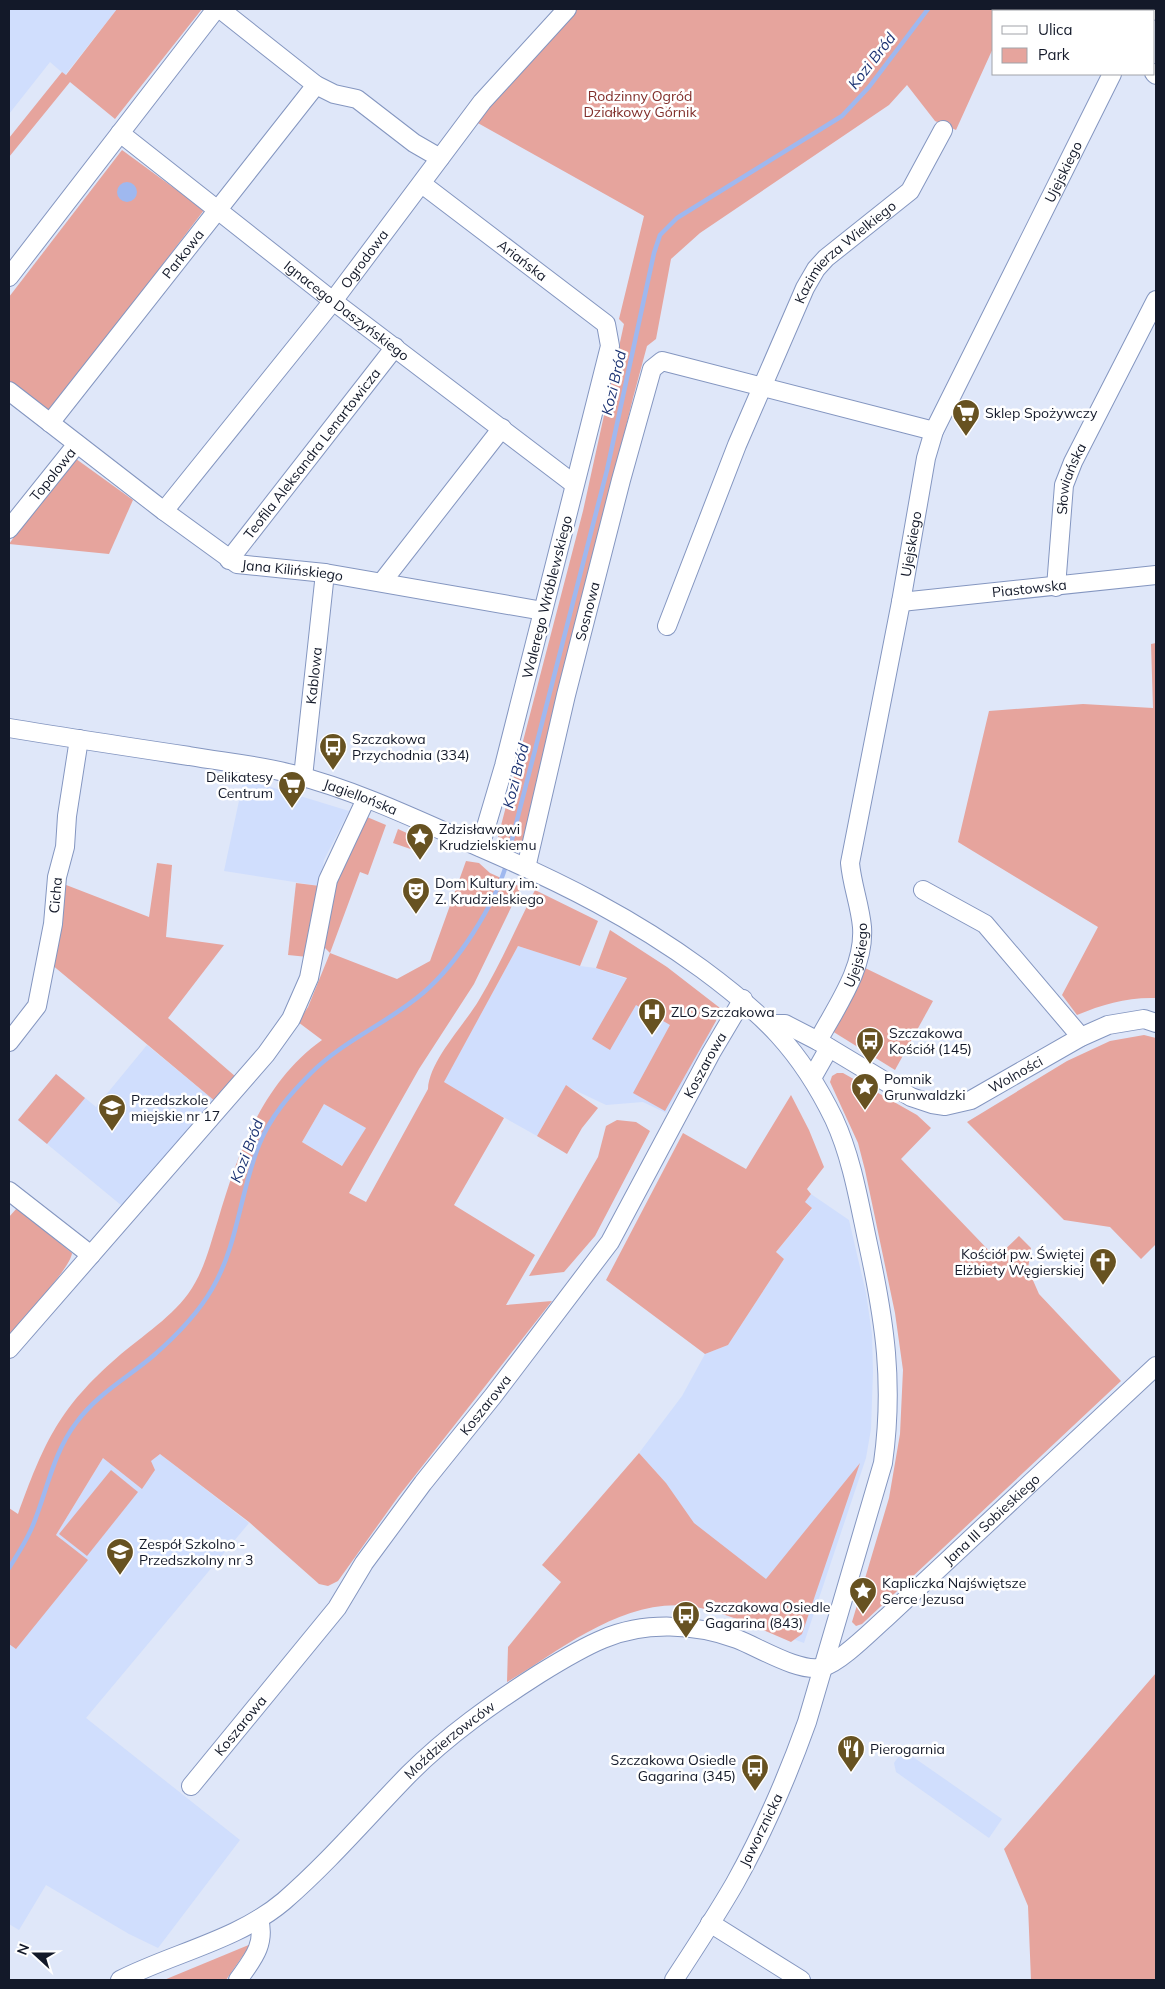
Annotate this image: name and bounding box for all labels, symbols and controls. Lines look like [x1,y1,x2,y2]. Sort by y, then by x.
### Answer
legend [992,10,1155,75]
text: Ulica [1038,20,1072,39]
water label: Kozi Bród [844,29,899,93]
text: Park [1038,45,1070,64]
park label: Rodzinny Ogród Działkowy Górnik [583,87,697,121]
street label: Ujejskiego [1040,138,1086,205]
street label: Kazimierza Wielkiego [790,197,900,306]
street label: Parkowa [158,226,208,282]
street label: Ogrodowa [337,226,392,292]
street label: Ariańska [494,236,551,285]
street label: Ignacego Daszyńskiego [280,257,413,365]
water label: Kozi Bród [597,348,630,417]
street label: Teofila Aleksandra Lenartowicza [240,364,384,543]
supermarket icon: Sklep Spożywczy [951,398,981,437]
place label: Sklep Spożywczy [985,404,1098,422]
street label: Słowiańska [1053,440,1090,515]
street label: Topolowa [26,444,80,505]
street label: Ujejskiego [897,510,926,578]
street label: Walerego Wróblewskiego [518,514,576,680]
street label: Jana Kilińskiego [241,556,345,585]
street label: Piastowska [991,576,1068,601]
street label: Sosnowa [571,580,604,643]
street label: Kablowa [302,646,326,705]
place label: Szczakowa Przychodnia (334) [352,730,470,764]
bus stop icon: Szczakowa Przychodnia (334) [318,732,348,771]
water label: Kozi Bród [498,741,533,810]
place label: Delikatesy Centrum [206,768,274,802]
supermarket icon: Delikatesy Centrum [277,770,307,809]
street label: Jagiellońska [321,775,400,819]
place label: Zdzisławowi Krudzielskiemu [439,820,536,854]
place icon: Zdzisławowi Krudzielskiemu [405,822,435,861]
place label: Dom Kultury im. Z. Krudzielskiego [435,874,544,908]
street label: Cicha [45,876,66,914]
theatre icon: Dom Kultury im. Z. Krudzielskiego [401,876,431,915]
street label: Ujejskiego [840,922,871,990]
hospital icon: ZLO Szczakowa [637,997,667,1036]
place label: ZLO Szczakowa [671,1003,775,1021]
place label: Szczakowa Kościół (145) [889,1024,972,1058]
bus stop icon: Szczakowa Kościół (145) [855,1026,885,1065]
street label: Koszarowa [680,1029,730,1101]
street label: Wolności [985,1052,1046,1097]
place label: Pomnik Grunwaldzki [884,1070,966,1104]
place icon: Pomnik Grunwaldzki [850,1072,880,1111]
place label: Przedszkole miejskie nr 17 [131,1091,220,1125]
school or university icon: Przedszkole miejskie nr 17 [97,1093,127,1132]
water label: Kozi Bród [226,1117,267,1185]
place label: Kościół pw. Świętej Elżbiety Węgierskiej [955,1245,1084,1279]
church icon: Kościół pw. Świętej Elżbiety Węgierskiej [1088,1247,1118,1286]
street label: Koszarowa [456,1371,515,1439]
street label: Jana III Sobieskiego [940,1470,1044,1569]
place label: Zespół Szkolno - Przedszkolny nr 3 [139,1535,253,1569]
school or university icon: Zespół Szkolno - Przedszkolny nr 3 [105,1537,135,1576]
place label: Kapliczka Najświętsze Serce Jezusa [882,1574,1026,1608]
place icon: Kapliczka Najświętsze Serce Jezusa [848,1576,878,1615]
place label: Szczakowa Osiedle Gagarina (843) [705,1598,830,1632]
bus stop icon: Szczakowa Osiedle Gagarina (843) [671,1600,701,1639]
street label: Koszarowa [211,1692,270,1759]
street label: Moździerzowców [400,1697,498,1783]
restaurant icon: Pierogarnia [836,1734,866,1773]
place label: Pierogarnia [870,1740,945,1758]
place label: Szczakowa Osiedle Gagarina (345) [611,1751,736,1785]
bus stop icon: Szczakowa Osiedle Gagarina (345) [740,1753,770,1792]
street label: Jaworznicka [736,1790,786,1870]
north arrow [10,1929,60,1979]
text: N [13,1941,33,1958]

